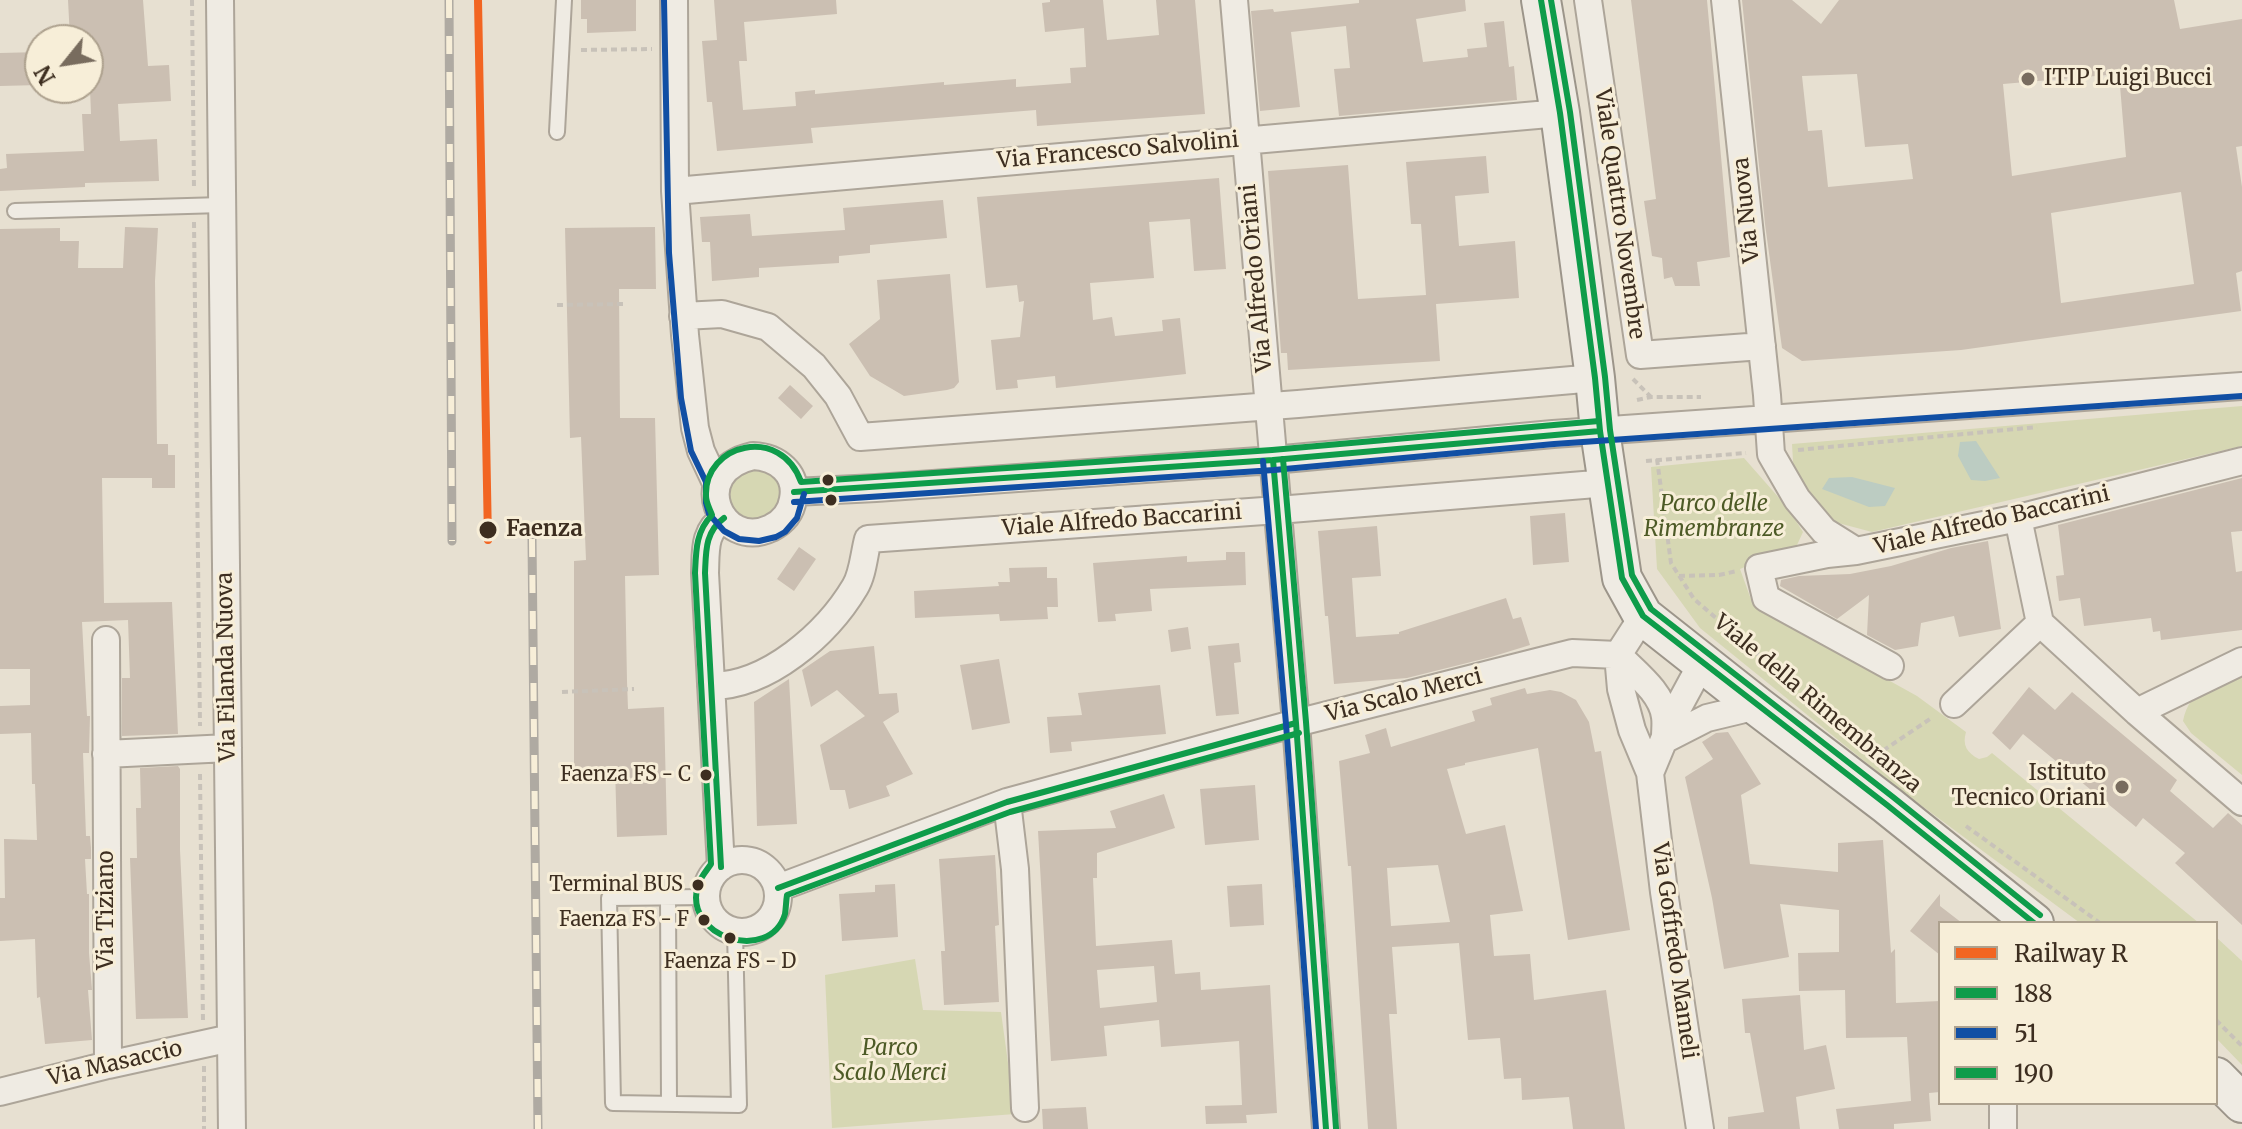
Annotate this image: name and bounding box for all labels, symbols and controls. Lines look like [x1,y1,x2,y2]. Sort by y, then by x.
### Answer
north arrow [24,24,104,104]
text: N [28,60,61,90]
place label: ITIP Luigi Bucci [2044,66,2212,92]
marker: ITIP Luigi Bucci [2019,70,2037,88]
street label: Viale Quattro Novembre [1588,87,1650,341]
street label: Via Francesco Salvolini [996,127,1240,175]
street label: Via Nuova [1728,156,1766,264]
street label: Via Alfredo Oriani [1236,183,1278,373]
unlabelled marker [820,472,836,488]
street label: Viale Alfredo Baccarini [1872,481,2112,561]
unlabelled marker [823,492,839,508]
park label: Parco delle Rimembranze [1644,492,1784,544]
street label: Viale Alfredo Baccarini [1001,499,1243,543]
place label: Faenza [506,517,583,543]
marker: Faenza [477,519,499,541]
street label: Via Filanda Nuova [212,572,242,762]
street label: Viale della Rimembranza [1708,609,1926,799]
street label: Via Scalo Merci [1323,664,1485,728]
place label: Istituto Tecnico Oriani [1951,761,2106,812]
place label: Faenza FS - C [560,763,691,787]
marker: Faenza FS - C [698,767,714,783]
marker: Istituto Tecnico Oriani [2113,778,2131,796]
street label: Via Goffredo Mameli [1646,841,1702,1061]
street label: Via Tiziano [94,850,120,970]
place label: Terminal BUS [549,873,683,897]
marker: Terminal BUS [690,877,706,893]
place label: Faenza FS - F [559,908,689,932]
marker: Faenza FS - F [696,912,712,928]
legend [1938,921,2218,1105]
marker: Faenza FS - D [722,930,738,946]
text: Railway R [2014,938,2128,969]
place label: Faenza FS - D [664,950,796,974]
text: 188 [2014,978,2053,1009]
text: 51 [2014,1018,2038,1049]
street label: Via Masaccio [45,1036,185,1092]
park label: Parco Scalo Merci [833,1036,947,1088]
text: 190 [2014,1058,2054,1089]

